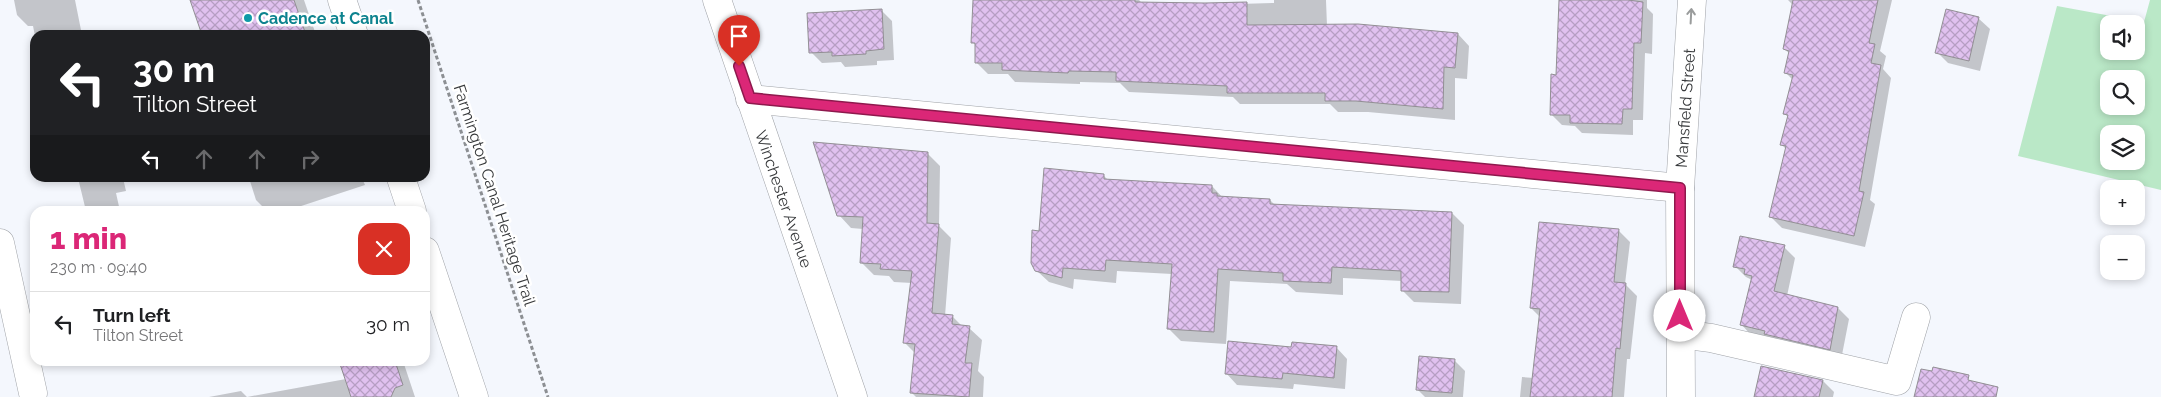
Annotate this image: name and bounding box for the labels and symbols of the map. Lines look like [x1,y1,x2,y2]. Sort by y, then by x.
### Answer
one-way arrow [1687,8,1696,24]
place label: Cadence at Canal [258,9,394,28]
marker: Cadence at Canal [242,12,254,24]
pin [718,15,760,66]
street label: Mansfield Street [1672,47,1699,169]
street label: Farmington Canal Heritage Trail [450,82,540,309]
street label: Winchester Avenue [751,128,816,271]
position arrow [1653,289,1705,341]

